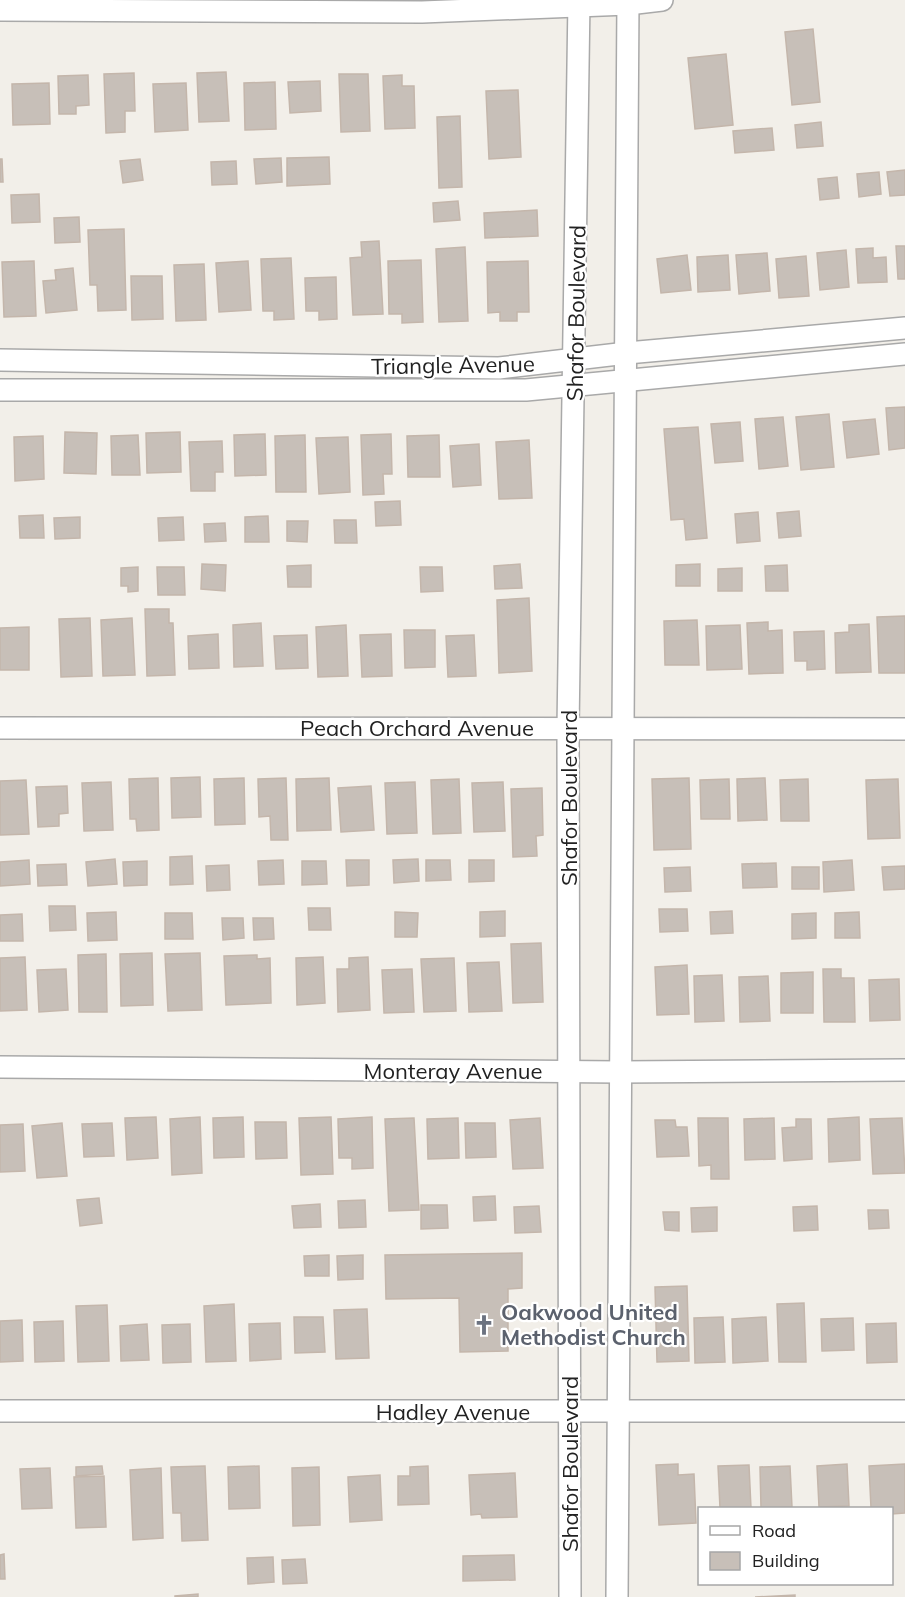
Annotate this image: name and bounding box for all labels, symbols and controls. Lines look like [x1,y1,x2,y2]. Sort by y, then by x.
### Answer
street label: Shafor Boulevard [560,225,592,401]
street label: Triangle Avenue [371,350,535,380]
street label: Shafor Boulevard [555,710,583,886]
street label: Peach Orchard Avenue [300,714,534,742]
street label: Monteray Avenue [364,1057,542,1085]
place label: Oakwood United Methodist Church [501,1298,686,1351]
church icon: Oakwood United Methodist Church [472,1313,496,1337]
street label: Shafor Boulevard [556,1376,584,1552]
street label: Hadley Avenue [376,1398,530,1426]
legend [698,1507,893,1585]
text: Road [752,1519,796,1542]
text: Building [752,1549,820,1572]

